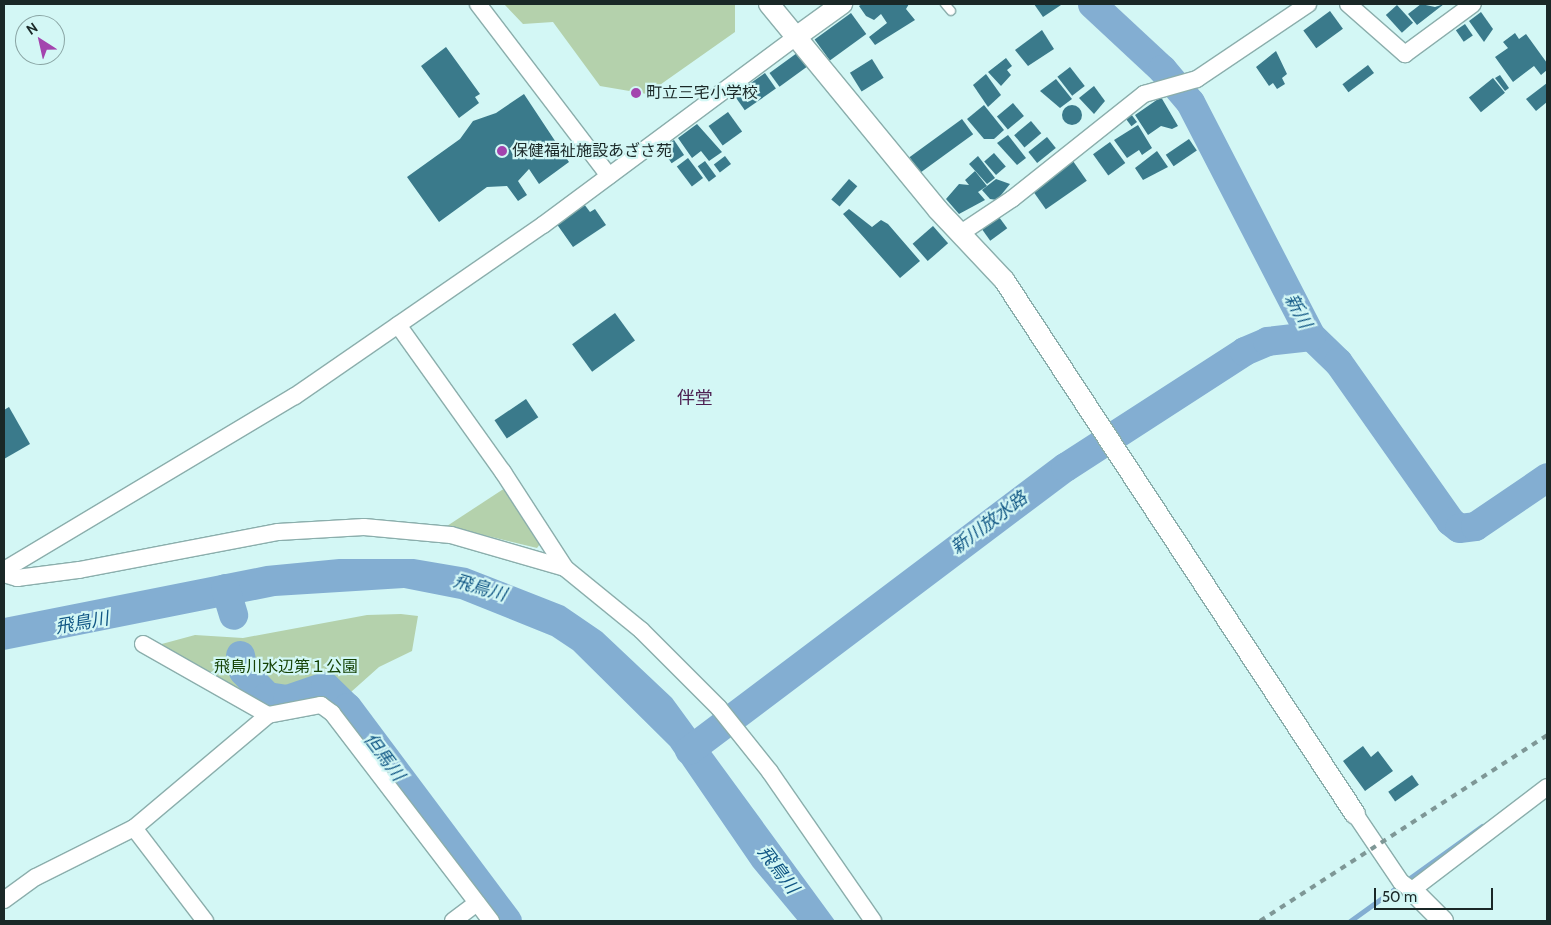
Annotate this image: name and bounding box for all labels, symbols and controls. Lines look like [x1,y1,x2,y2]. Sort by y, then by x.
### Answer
north arrow [15,15,65,65]
text: N [23,18,41,39]
place label: 町立三宅小学校 [646,83,758,103]
marker: 町立三宅小学校 [630,87,642,99]
place label: 保健福祉施設あざさ苑 [512,141,672,161]
marker: 保健福祉施設あざさ苑 [496,145,508,157]
water label: 新川 [1280,290,1316,332]
district label: 伴堂 [677,387,713,409]
water label: 新川放水路 [947,487,1031,559]
water label: 飛鳥川 [451,570,509,606]
water label: 飛鳥川 [54,608,110,638]
park label: 飛鳥川水辺第１公園 [214,657,358,677]
water label: 但馬川 [359,729,409,785]
water label: 飛鳥川 [753,842,803,898]
scale bar [1376,878,1495,910]
text: 50 m [1382,888,1417,906]

